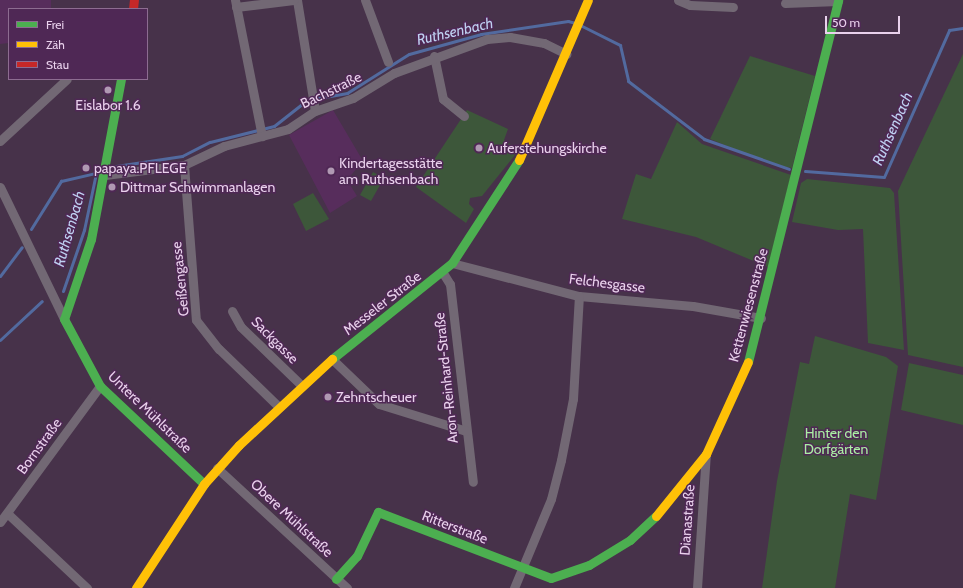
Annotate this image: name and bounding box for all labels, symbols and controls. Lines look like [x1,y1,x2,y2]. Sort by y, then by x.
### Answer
legend [8,8,148,80]
scale bar [827,8,902,34]
water label: Ruthsenbach [415,14,495,50]
text: 50 m [832,15,860,30]
text: Frei [46,17,64,32]
text: Zäh [46,37,65,52]
text: Stau [46,57,69,72]
street label: Bachstraße [298,68,364,112]
marker: Eislabor 1.6 [103,85,113,95]
water label: Ruthsenbach [869,90,917,168]
place label: Eislabor 1.6 [75,97,141,113]
place label: Auferstehungskirche [487,140,607,156]
marker: Auferstehungskirche [474,143,484,153]
place label: Kindertagesstätte am Ruthsenbach [339,155,442,188]
place label: papaya.PFLEGE [94,160,186,176]
marker: papaya.PFLEGE [81,163,91,173]
marker: Kindertagesstätte am Ruthsenbach [326,166,336,176]
place label: Dittmar Schwimmanlagen [120,179,275,195]
marker: Dittmar Schwimmanlagen [107,182,117,192]
water label: Ruthsenbach [51,189,89,269]
street label: Geißengasse [168,241,192,317]
street label: Kettenwiesenstraße [725,246,771,364]
street label: Messeler Straße [340,267,424,339]
street label: Felchesgasse [568,270,646,296]
street label: Aron-Reinhard-Straße [431,312,461,444]
street label: Sackgasse [248,313,302,367]
street label: Untere Mühlstraße [105,368,195,456]
place label: Zehntscheuer [336,389,416,405]
marker: Zehntscheuer [323,392,333,402]
street label: Bornstraße [13,415,65,477]
park label: Hinter den Dorfgärten [804,425,868,458]
street label: Obere Mühlstraße [247,476,337,560]
street label: Dianastraße [676,484,698,556]
street label: Ritterstraße [420,507,490,547]

